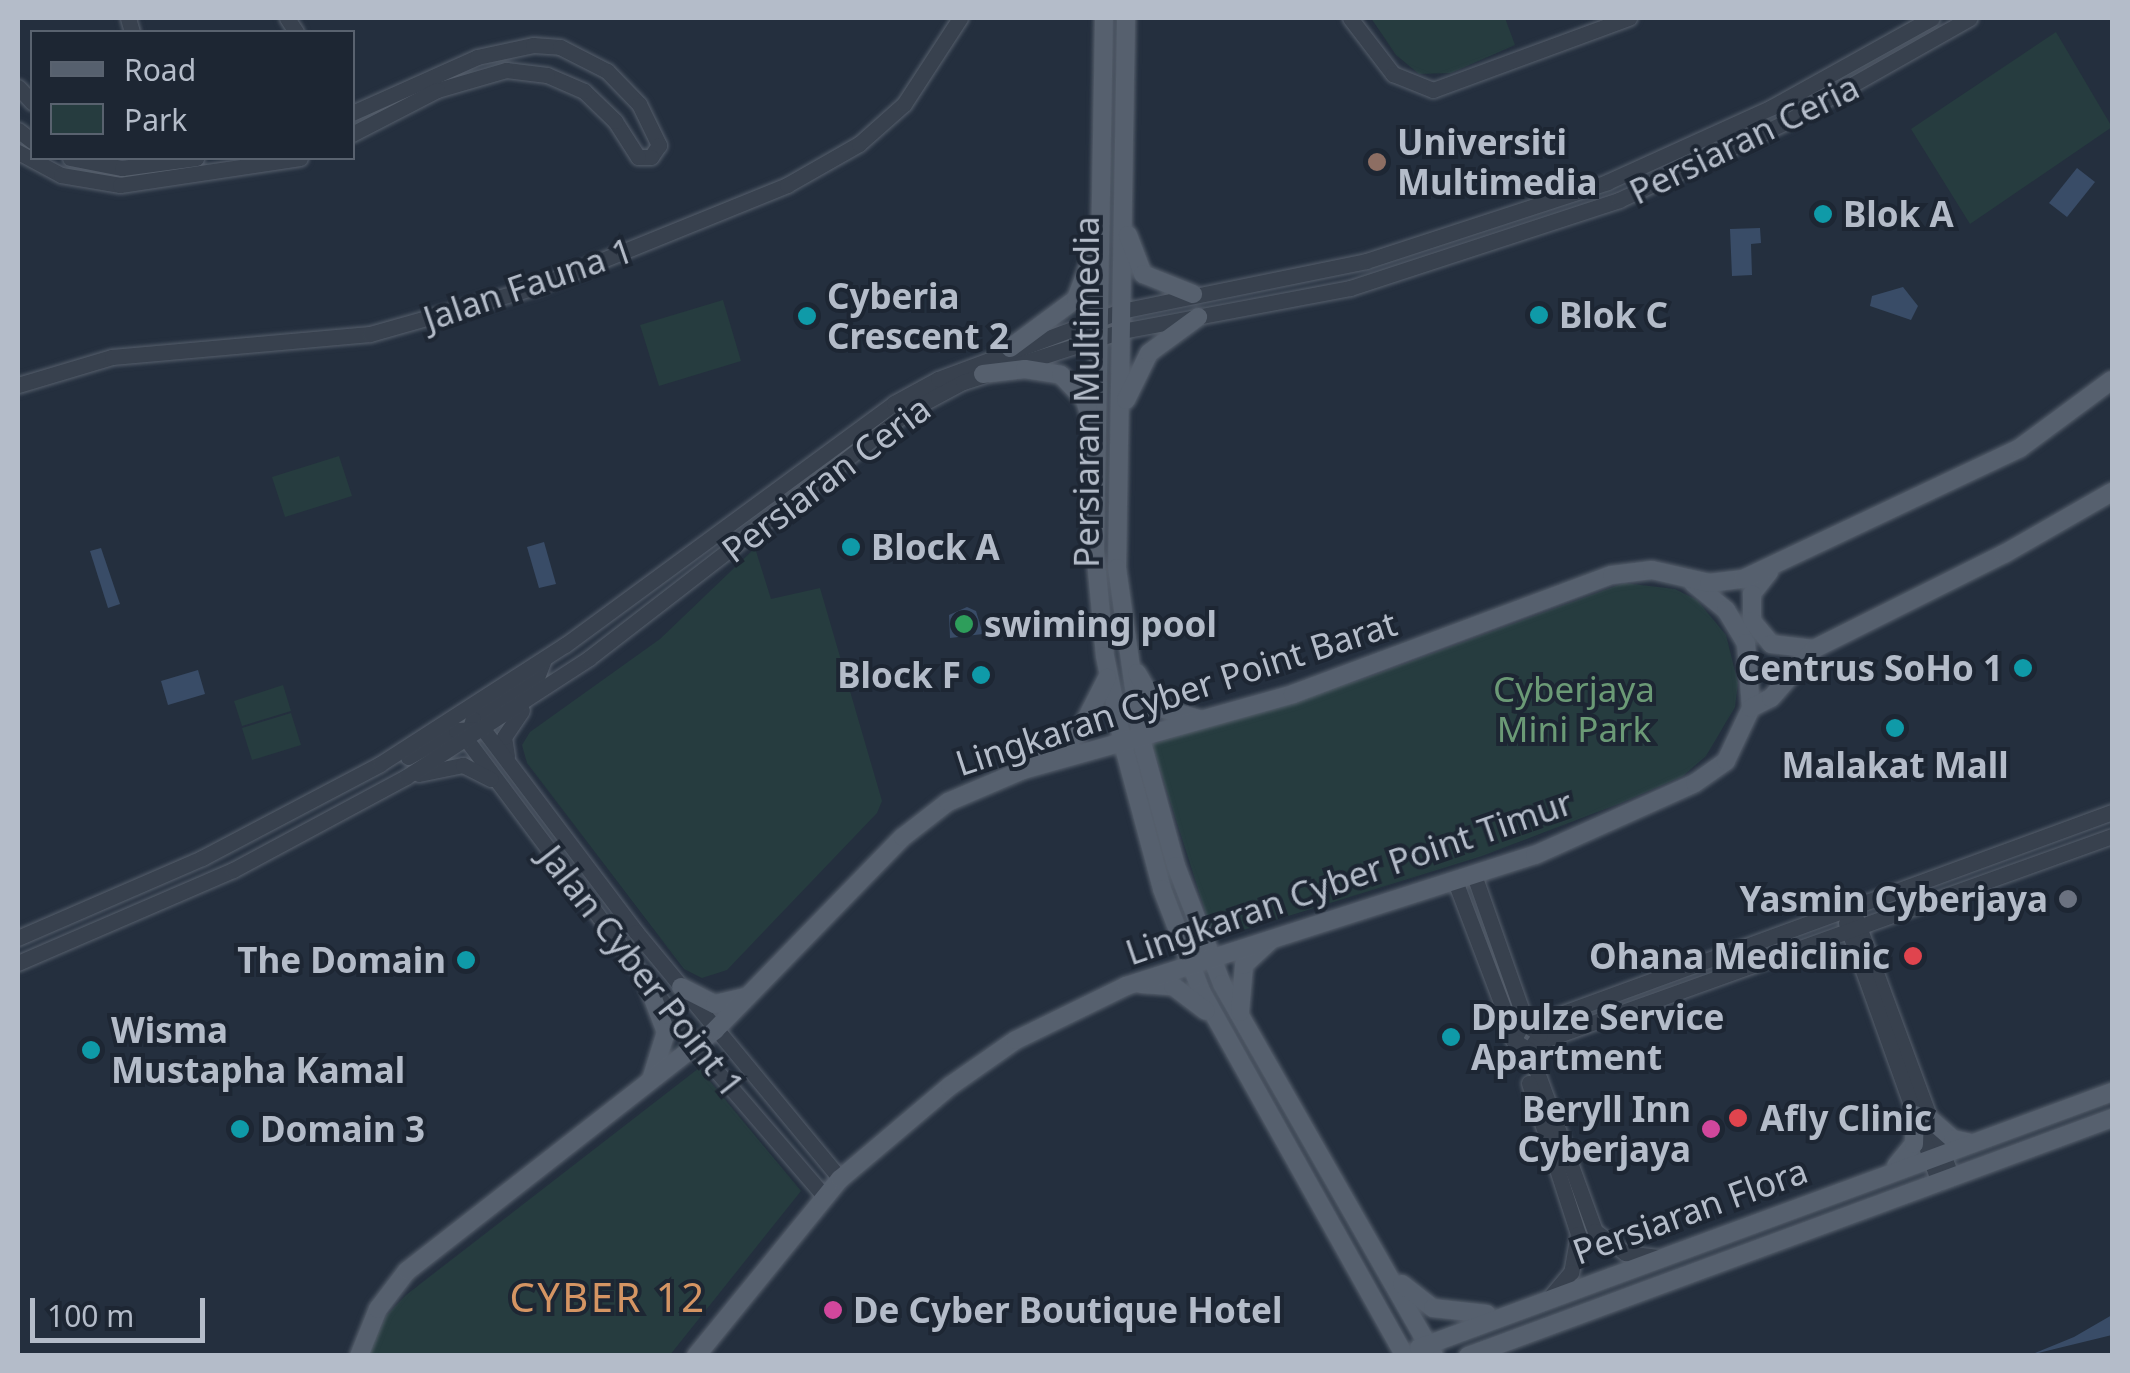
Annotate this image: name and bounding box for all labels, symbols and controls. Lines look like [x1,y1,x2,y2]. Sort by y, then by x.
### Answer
legend [30,30,355,160]
text: Road [124,49,196,90]
street label: Persiaran Ceria [1622,65,1866,213]
text: Park [124,99,187,140]
place label: Universiti Multimedia [1397,121,1597,203]
marker: Universiti Multimedia [1366,151,1388,173]
place label: Blok A [1843,193,1954,235]
marker: Blok A [1812,203,1834,225]
street label: Persiaran Multimedia [1065,216,1107,568]
street label: Jalan Fauna 1 [418,229,638,339]
place label: Cyberia Crescent 2 [827,275,1009,357]
place label: Blok C [1559,294,1668,336]
marker: Blok C [1528,304,1550,326]
marker: Cyberia Crescent 2 [796,305,818,327]
street label: Persiaran Ceria [714,387,938,571]
place label: Block A [871,526,1000,568]
marker: Block A [840,536,862,558]
street label: Lingkaran Cyber Point Barat [950,602,1402,784]
place label: swiming pool [984,603,1217,645]
marker: swiming pool [953,613,975,635]
place label: Centrus SoHo 1 [1738,647,2003,689]
place label: Block F [837,654,961,696]
marker: Centrus SoHo 1 [2012,657,2034,679]
marker: Block F [970,664,992,686]
park label: Cyberjaya Mini Park [1493,668,1655,750]
marker: Malakat Mall [1884,717,1906,739]
place label: Malakat Mall [1781,744,2009,786]
street label: Lingkaran Cyber Point Timur [1120,781,1578,973]
street label: Jalan Cyber Point 1 [531,837,753,1105]
place label: Yasmin Cyberjaya [1739,878,2048,920]
marker: Yasmin Cyberjaya [2057,888,2079,910]
place label: Ohana Mediclinic [1589,935,1890,977]
place label: The Domain [237,939,446,981]
marker: Ohana Mediclinic [1900,943,1926,969]
marker: The Domain [455,949,477,971]
place label: Dpulze Service Apartment [1471,996,1724,1078]
place label: Wisma Mustapha Kamal [111,1009,405,1091]
marker: Dpulze Service Apartment [1440,1026,1462,1048]
marker: Wisma Mustapha Kamal [80,1039,102,1061]
place label: Beryll Inn Cyberjaya [1518,1088,1691,1170]
place label: Afly Clinic [1760,1097,1932,1139]
marker: Afly Clinic [1725,1105,1751,1131]
place label: Domain 3 [260,1108,425,1150]
marker: Domain 3 [229,1118,251,1140]
marker: Beryll Inn Cyberjaya [1700,1118,1722,1140]
street label: Persiaran Flora [1567,1149,1813,1273]
district label: CYBER 12 [509,1273,707,1321]
scale bar [35,1278,210,1340]
place label: De Cyber Boutique Hotel [853,1289,1282,1331]
text: 100 m [47,1295,134,1336]
marker: De Cyber Boutique Hotel [822,1299,844,1321]

